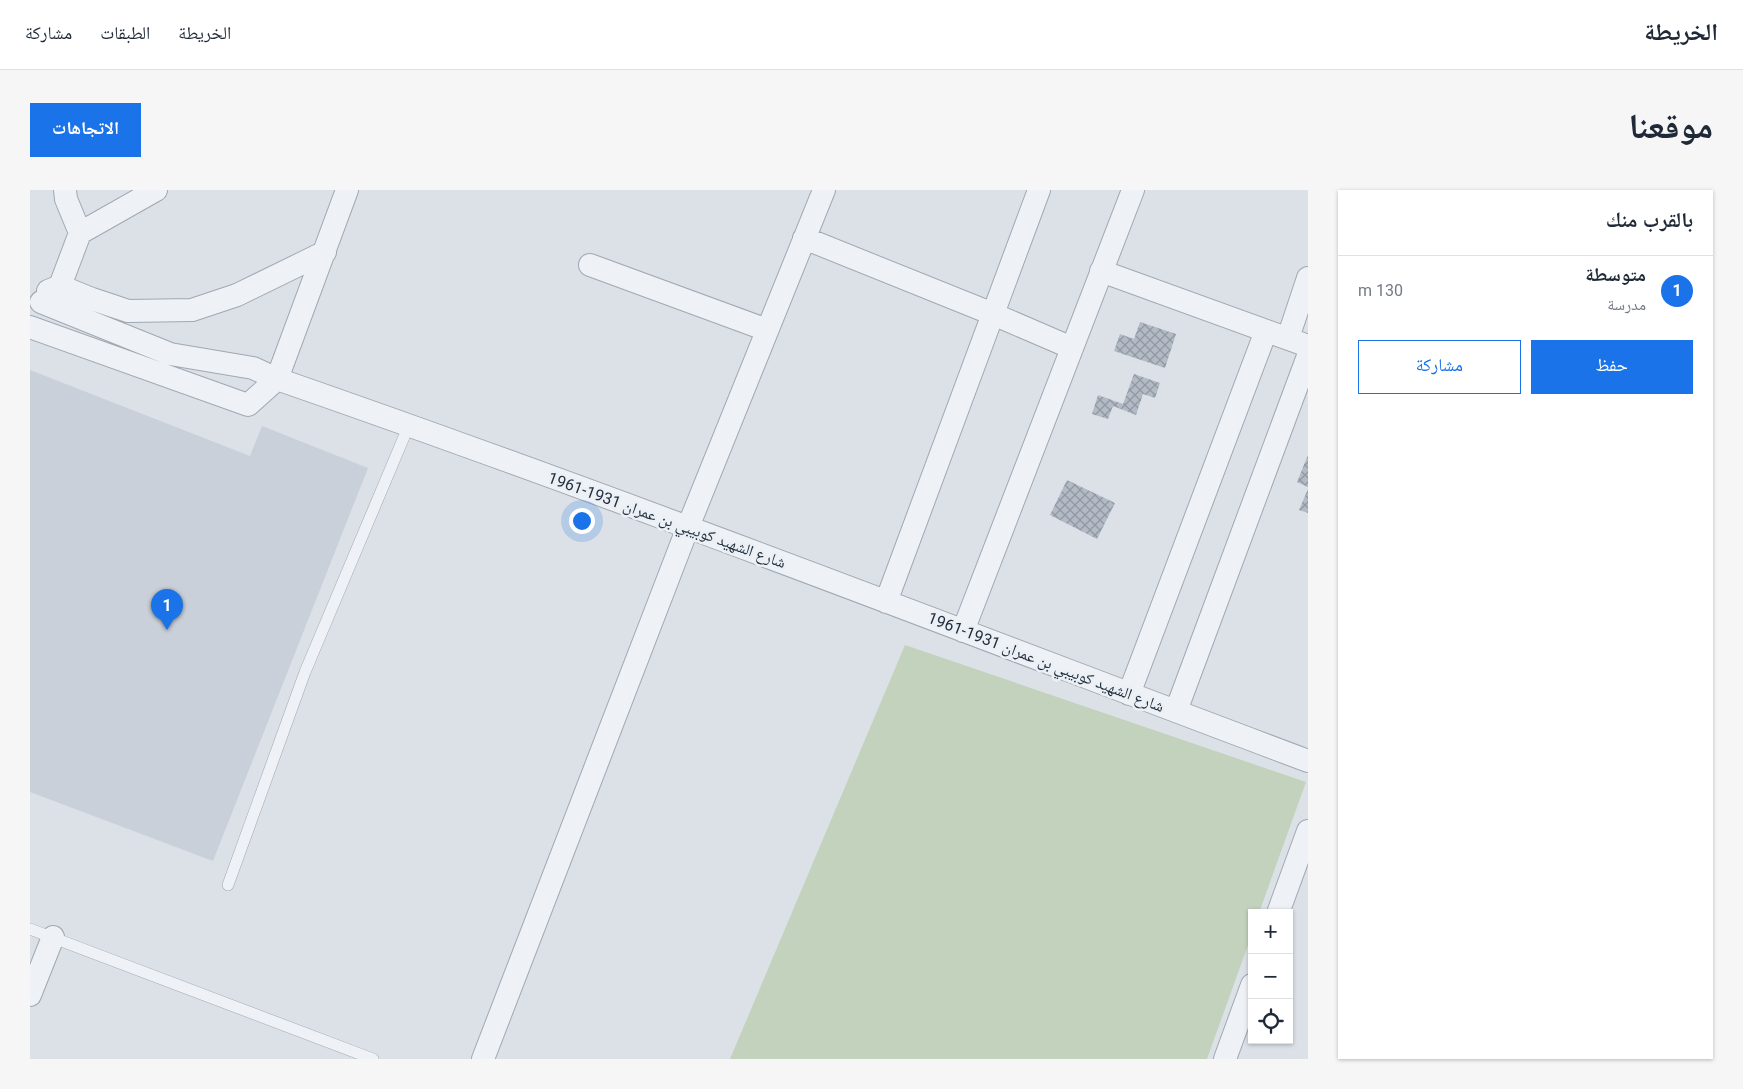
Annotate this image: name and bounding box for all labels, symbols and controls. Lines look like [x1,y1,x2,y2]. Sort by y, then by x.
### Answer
text: الخريطة [1644,18,1718,46]
text: مشاركة [25,22,72,43]
text: الطبقات [100,22,150,43]
text: الخريطة [178,22,231,43]
button: الاتجاهات [30,103,141,157]
text: موقعنا [1628,106,1713,147]
text: بالقرب منك [1606,208,1693,232]
text: متوسطة [1585,263,1646,286]
text: 130 m [1358,281,1403,300]
text: 1 [1672,281,1682,300]
text: مدرسة [1607,295,1646,314]
button: مشاركة [1358,340,1521,394]
button: حفظ [1531,340,1693,394]
street label: شارع الشهيد كوبيبي بن عمران 1931-1961 [544,468,789,575]
your location [569,508,595,534]
pin: 1 [151,589,183,630]
street label: شارع الشهيد كوبيبي بن عمران 1931-1961 [924,608,1167,719]
map controls [1248,909,1293,1044]
button: + [1248,909,1293,954]
button: − [1248,954,1293,999]
button: locate [1248,999,1293,1044]

